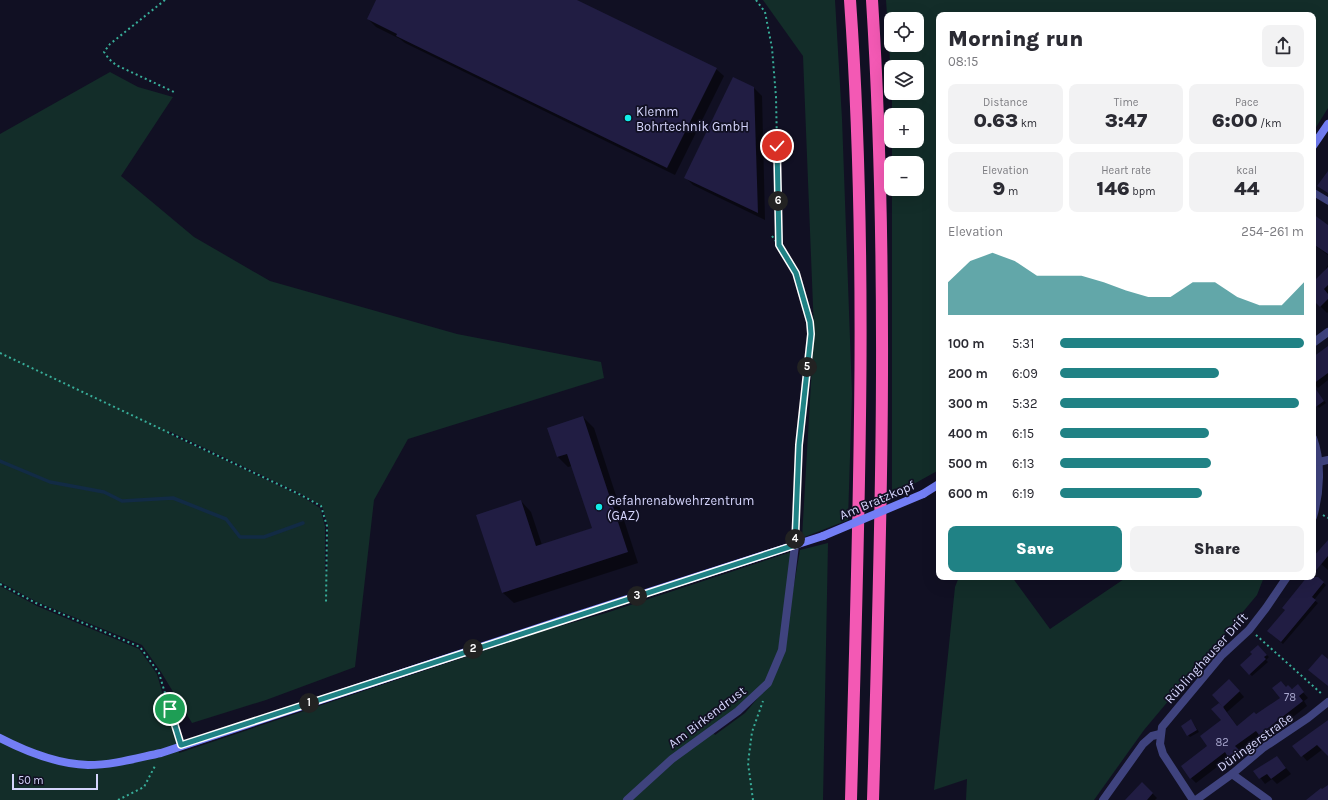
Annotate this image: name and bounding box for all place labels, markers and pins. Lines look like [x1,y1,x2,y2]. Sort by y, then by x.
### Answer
place label: Klemm Bohrtechnik GmbH [636,104,749,134]
marker: Klemm Bohrtechnik GmbH [623,113,633,123]
pin [760,129,794,163]
pin: 6 [768,191,788,211]
pin: 5 [797,357,817,377]
place label: Gefahrenabwehrzentrum (GAZ) [607,493,755,523]
marker: Gefahrenabwehrzentrum (GAZ) [594,502,604,512]
pin: 4 [785,529,805,549]
pin: 3 [627,586,647,606]
pin: 2 [463,639,483,659]
pin [153,692,187,726]
pin: 1 [299,693,319,713]

